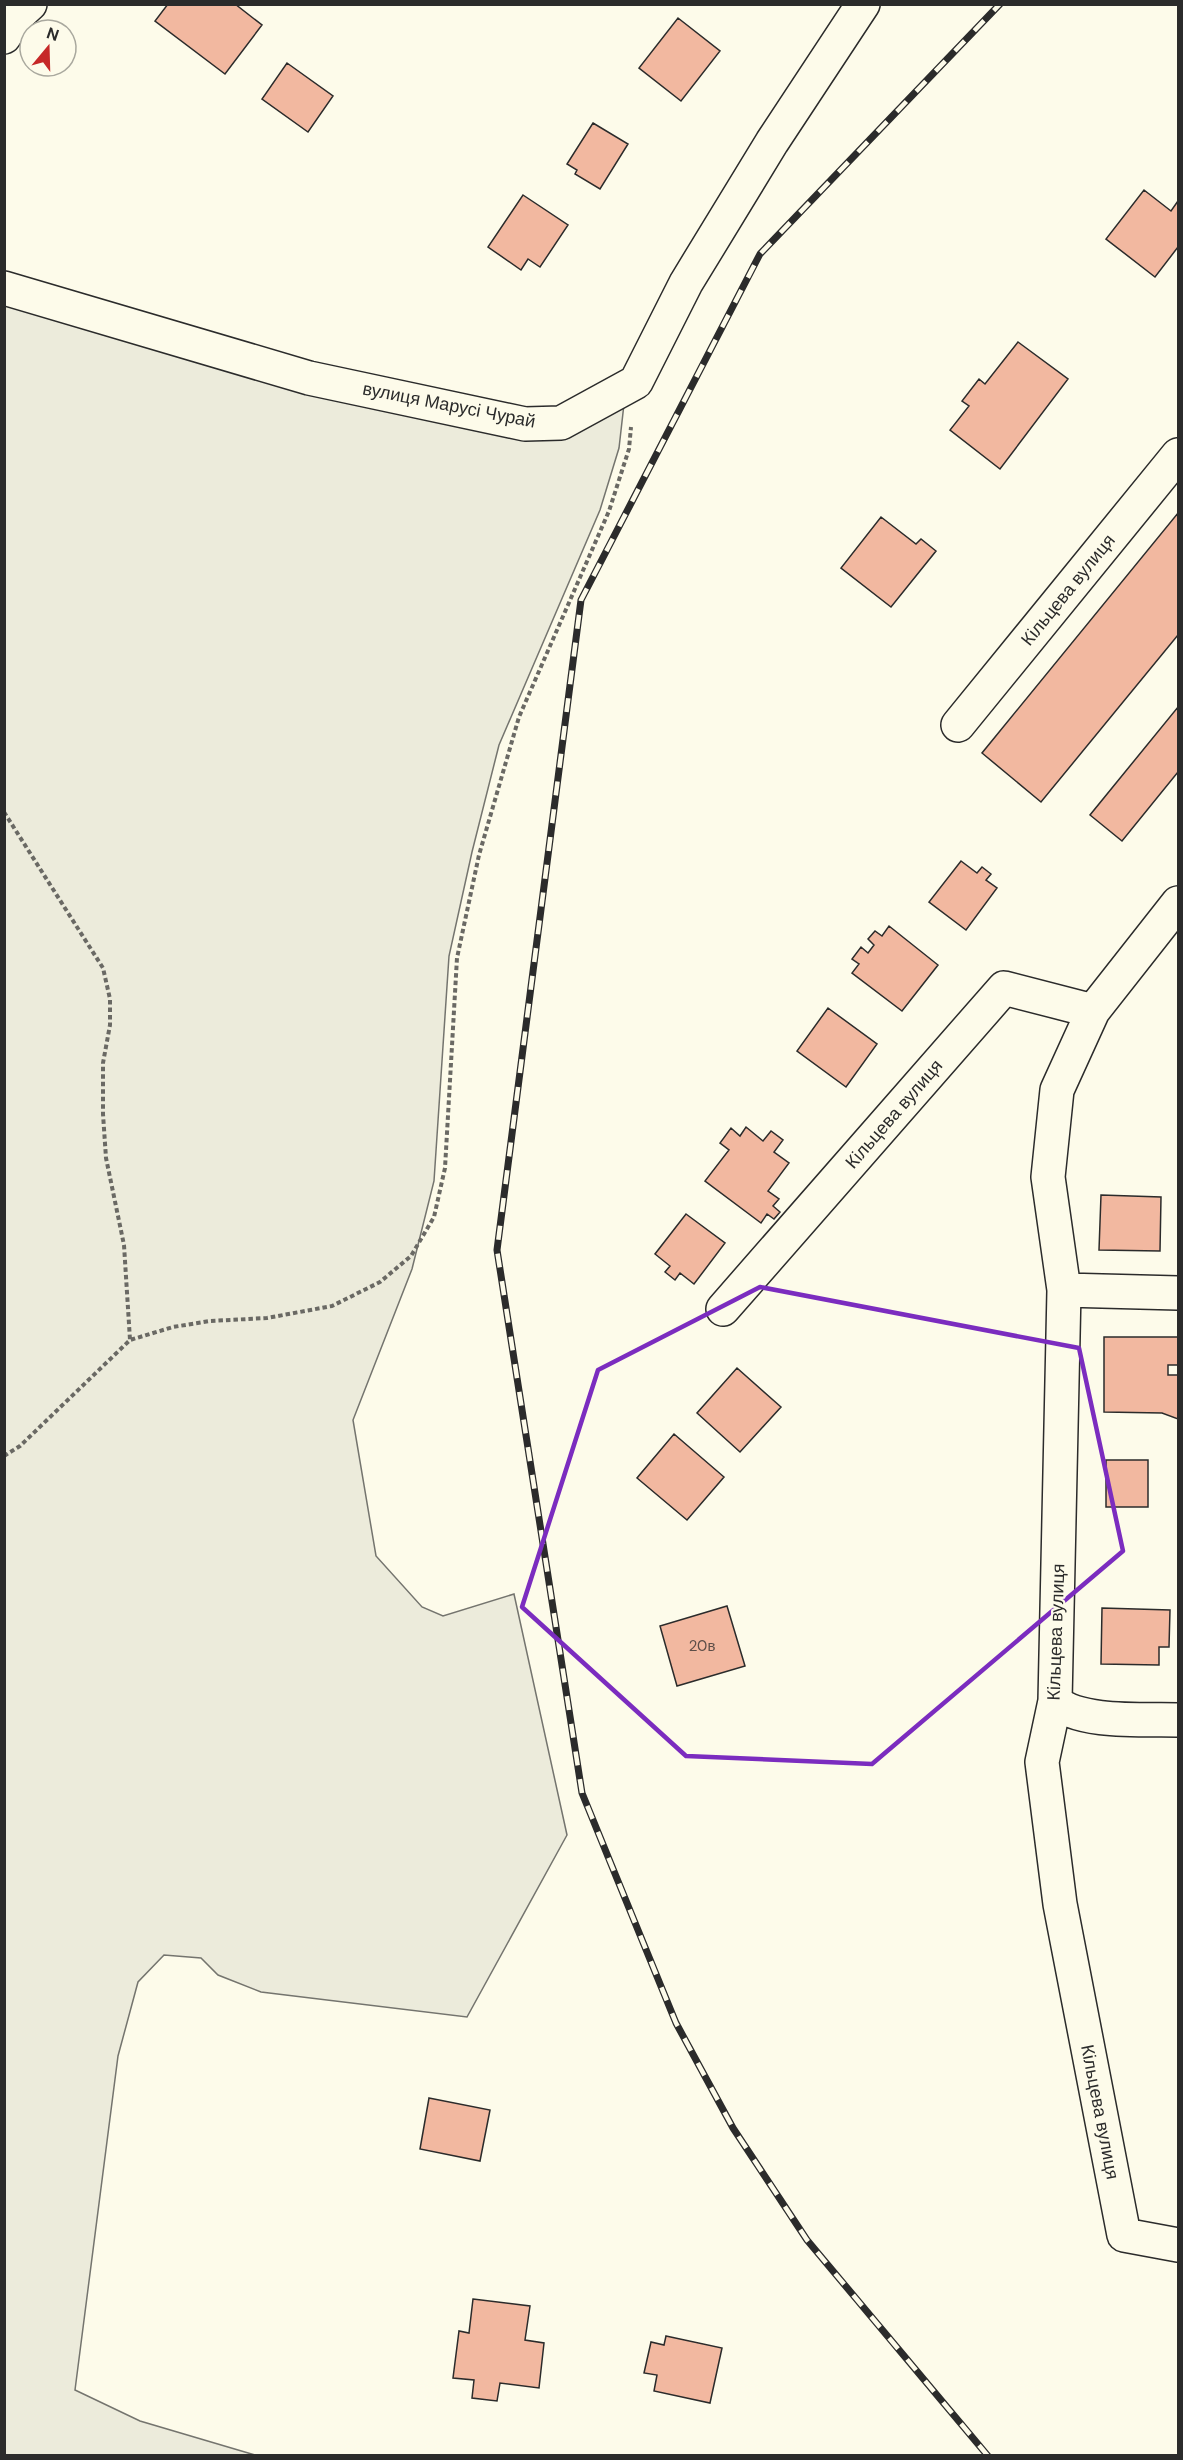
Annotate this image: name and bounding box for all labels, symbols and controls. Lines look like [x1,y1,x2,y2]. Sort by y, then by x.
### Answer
north arrow [18,18,78,78]
text: N [44,22,62,46]
street label: вулиця Марусі Чурай [360,376,538,434]
street label: Кільцева вулиця [1016,529,1120,651]
street label: Кільцева вулиця [840,1054,948,1174]
street label: Кільцева вулиця [1042,1563,1070,1701]
house number: 20в [689,1636,715,1656]
street label: Кільцева вулиця [1075,2042,1125,2182]

